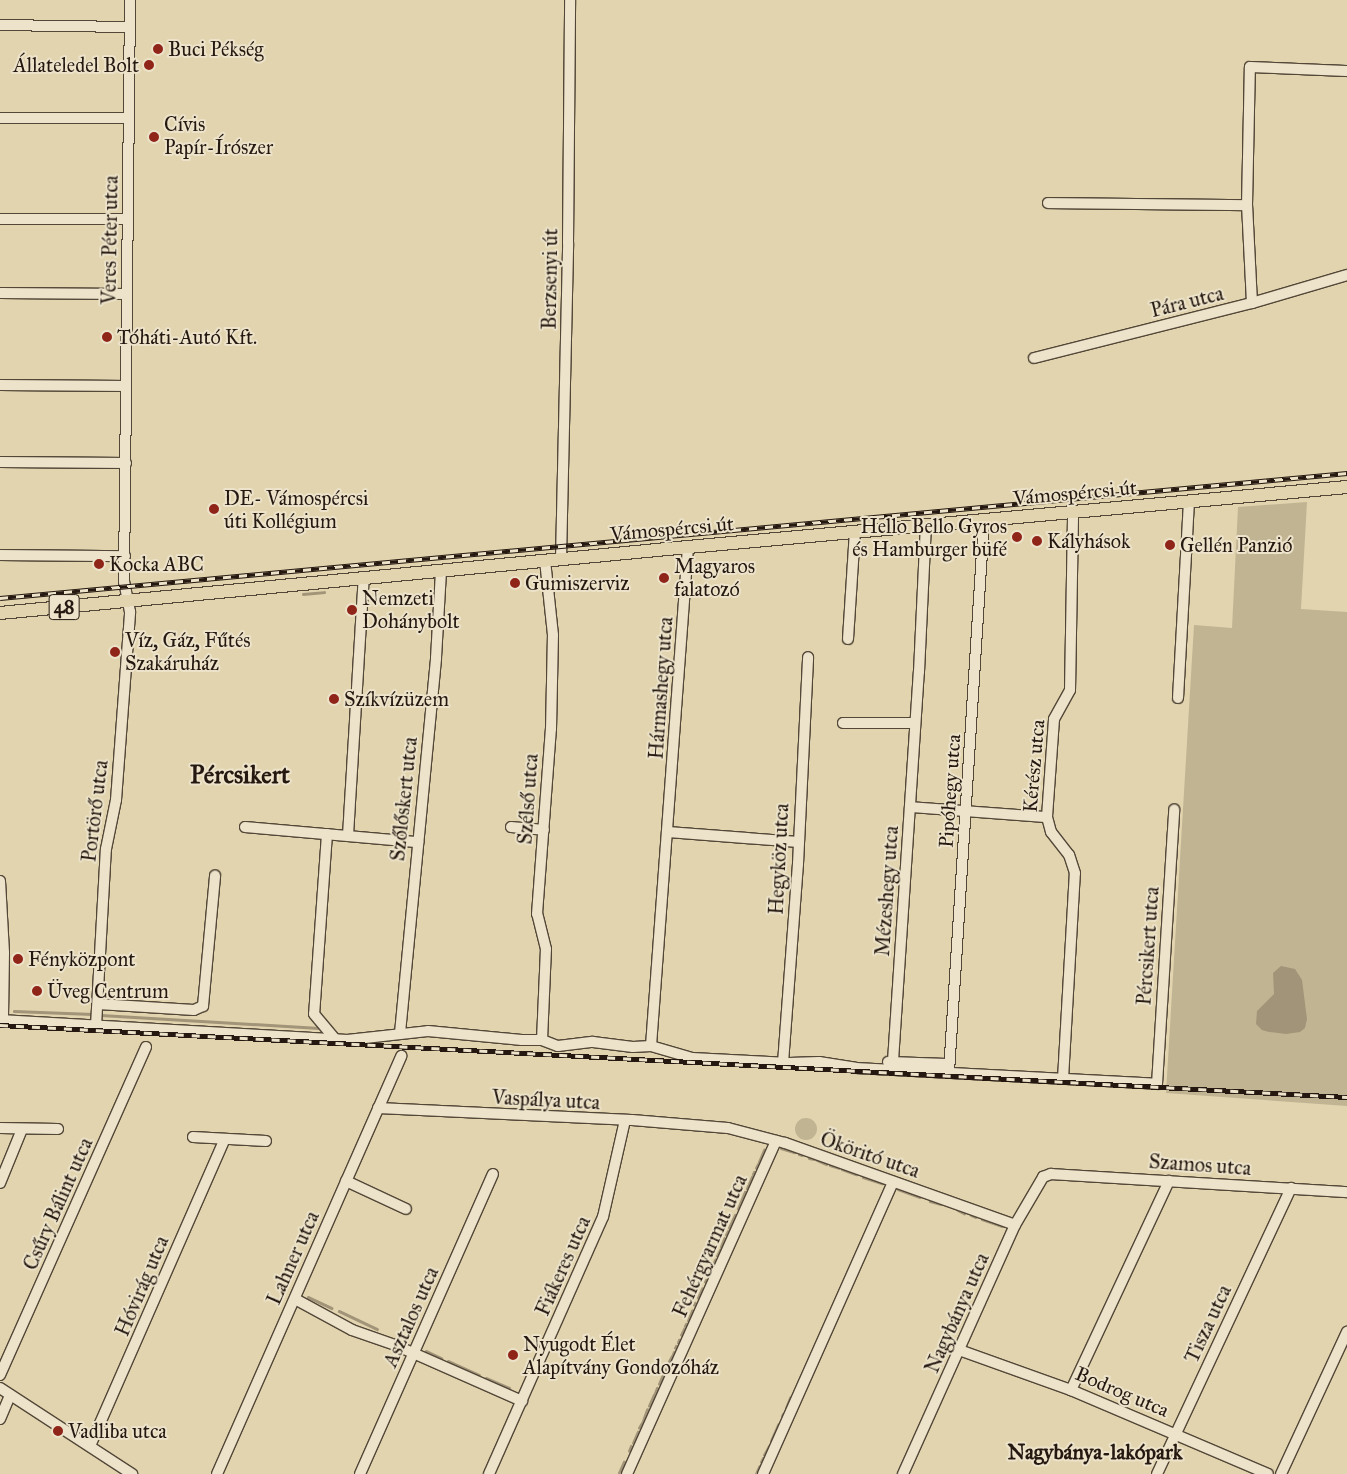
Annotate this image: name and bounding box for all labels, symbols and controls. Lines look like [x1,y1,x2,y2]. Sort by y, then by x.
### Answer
place label: Buci Pékség [168,37,264,61]
marker: Buci Pékség [152,43,164,55]
place label: Állateledel Bolt [13,53,139,77]
marker: Állateledel Bolt [143,59,155,71]
place label: Cívis Papír-Írószer [164,113,273,160]
marker: Cívis Papír-Írószer [148,131,160,143]
street label: Veres Péter utca [97,175,123,305]
street label: Berzsenyi út [537,228,563,330]
street label: Pára utca [1148,281,1226,323]
place label: Tóháti-Autó Kft. [117,325,257,349]
marker: Tóháti-Autó Kft. [101,331,113,343]
street label: Vámospércsi út [1012,476,1138,510]
place label: DE- Vámospércsi úti Kollégium [224,486,368,533]
marker: DE- Vámospércsi úti Kollégium [208,503,220,515]
street label: Vámospércsi út [609,512,735,546]
place label: Hello Bello Gyros és Hamburger büfé [852,514,1007,561]
place label: Kályhások [1047,529,1130,553]
marker: Hello Bello Gyros és Hamburger büfé [1011,531,1023,543]
place label: Gellén Panzió [1180,533,1292,557]
marker: Kályhások [1031,535,1043,547]
marker: Gellén Panzió [1164,539,1176,551]
place label: Kocka ABC [109,552,204,576]
place label: Magyaros falatozó [674,554,755,601]
marker: Kocka ABC [93,558,105,570]
place label: Gumiszerviz [525,571,630,595]
marker: Magyaros falatozó [658,572,670,584]
marker: Gumiszerviz [509,577,521,589]
place label: Nemzeti Dohánybolt [362,586,460,633]
road number: 48 [48,590,80,624]
marker: Nemzeti Dohánybolt [346,604,358,616]
street label: Hármashegy utca [644,616,678,760]
place label: Víz, Gáz, Fűtés Szakáruház [125,628,251,675]
marker: Víz, Gáz, Fűtés Szakáruház [109,646,121,658]
place label: Szíkvízüzem [344,687,449,711]
marker: Szíkvízüzem [328,693,340,705]
street label: Kérész utca [1018,718,1050,814]
street label: Pipóhegy utca [934,733,966,849]
street label: Szőlőskert utca [386,736,422,862]
street label: Szélső utca [513,753,543,845]
street label: Portörő utca [77,759,113,863]
district label: Pércsikert [190,760,290,790]
street label: Hegyköz utca [764,803,794,915]
street label: Mézeshegy utca [870,825,904,957]
street label: Pércsikert utca [1132,886,1164,1006]
place label: Fényközpont [28,947,135,971]
marker: Fényközpont [12,953,24,965]
place label: Üveg Centrum [47,979,169,1003]
marker: Üveg Centrum [31,985,43,997]
street label: Vaspálya utca [491,1085,601,1115]
street label: Ököritó utca [817,1127,923,1183]
street label: Csűry Bálint utca [18,1134,98,1274]
street label: Szamos utca [1148,1149,1252,1181]
street label: Fehérgyarmat utca [668,1171,752,1321]
street label: Lahner utca [262,1207,324,1309]
street label: Fiákeres utca [530,1213,596,1319]
street label: Hóvirág utca [110,1232,174,1340]
street label: Nagybánya utca [920,1249,994,1377]
street label: Asztalos utca [378,1263,444,1371]
street label: Tisza utca [1180,1281,1236,1367]
place label: Nyugodt Élet Alapítvány Gondozóház [523,1332,719,1379]
marker: Nyugodt Élet Alapítvány Gondozóház [507,1349,519,1361]
street label: Bodrog utca [1072,1362,1172,1422]
place label: Vadliba utca [68,1419,167,1443]
marker: Vadliba utca [52,1425,64,1437]
district label: Nagybánya-lakópark [1008,1439,1182,1465]

